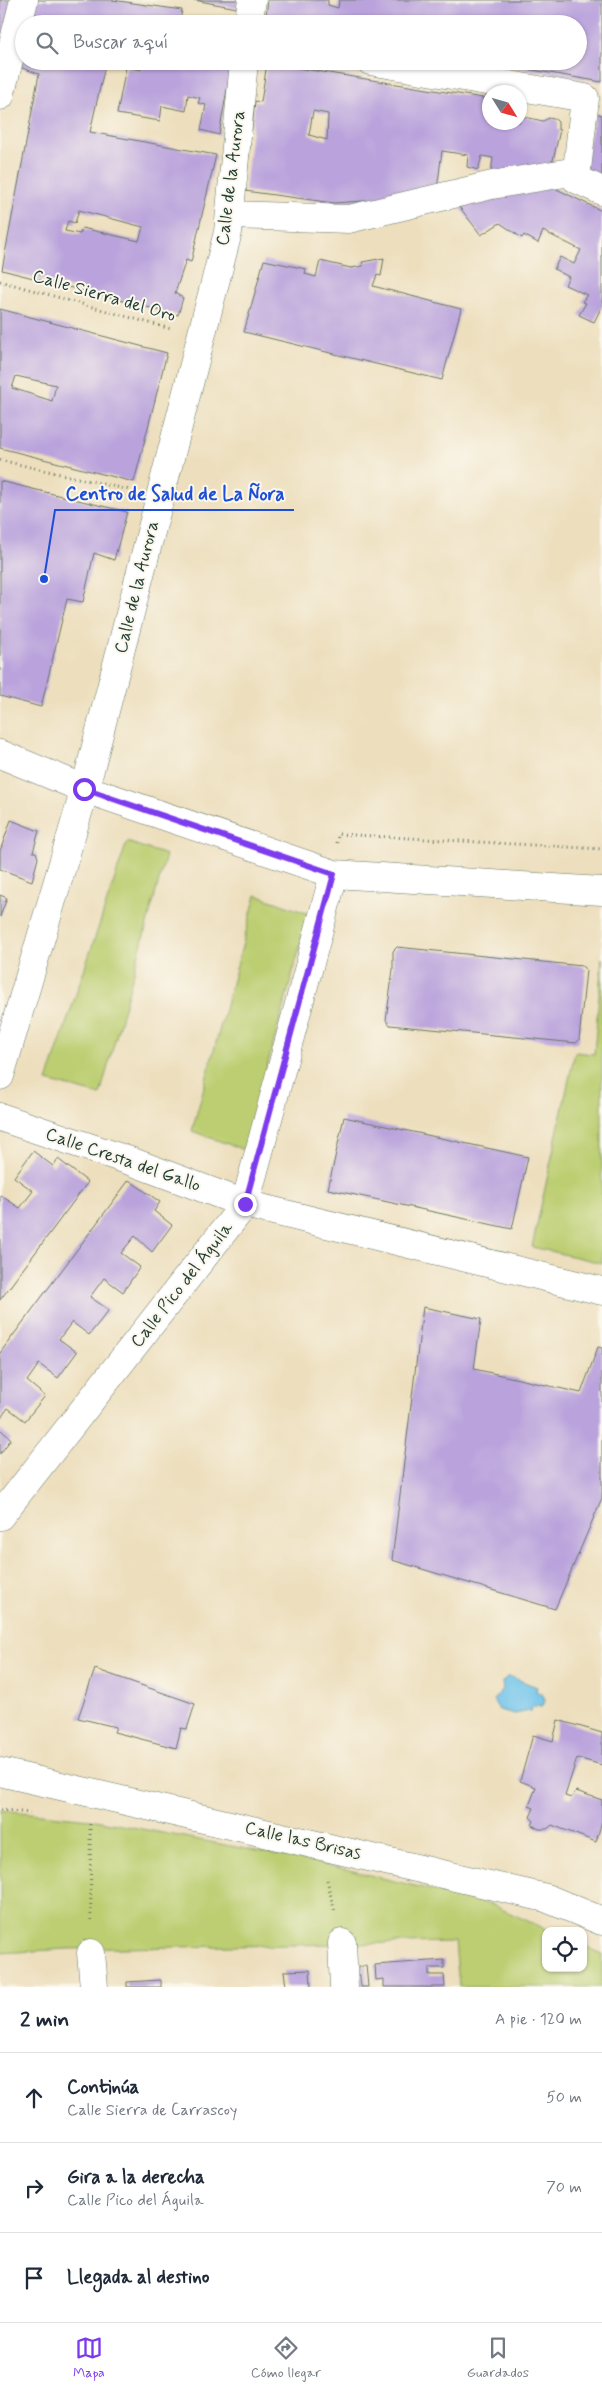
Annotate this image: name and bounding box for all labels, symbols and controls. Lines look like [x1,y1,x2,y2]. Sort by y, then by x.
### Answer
search box [15,15,587,70]
icon: search [33,29,61,57]
text: Buscar aquí [73,30,168,55]
north arrow [482,85,527,130]
street label: Calle de la Aurora [211,109,251,247]
street label: Calle Sierra del Oro [30,264,178,328]
callout: Centro de Salud de La Ñora [55,476,294,510]
text: Centro de Salud de La Ñora [66,482,284,507]
street label: Calle de la Aurora [109,518,165,656]
route start [73,778,96,801]
street label: Calle Cresta del Gallo [42,1122,204,1198]
route end [234,1193,257,1216]
street label: Calle Pico del Águila [125,1217,239,1353]
street label: Calle las Brisas [242,1816,364,1866]
map controls [542,1927,587,1972]
button: locate [542,1927,587,1972]
text: 2 min [20,2006,69,2034]
text: A pie · 120 m [495,2009,582,2030]
text: Continúa [67,2075,139,2100]
icon: ahead [20,2084,48,2112]
text: 50 m [546,2087,582,2108]
text: Calle Sierra de Carrascoy [67,2100,237,2121]
text: Gira a la derecha [67,2165,205,2190]
icon: right [20,2174,48,2202]
text: 70 m [546,2177,582,2198]
text: Calle Pico del Águila [67,2190,204,2211]
icon: arrive [20,2264,48,2292]
text: Llegada al destino [67,2265,209,2290]
tab: Mapa [73,2334,105,2382]
tab: Cómo llegar [251,2334,321,2382]
tab: Guardados [467,2334,529,2382]

